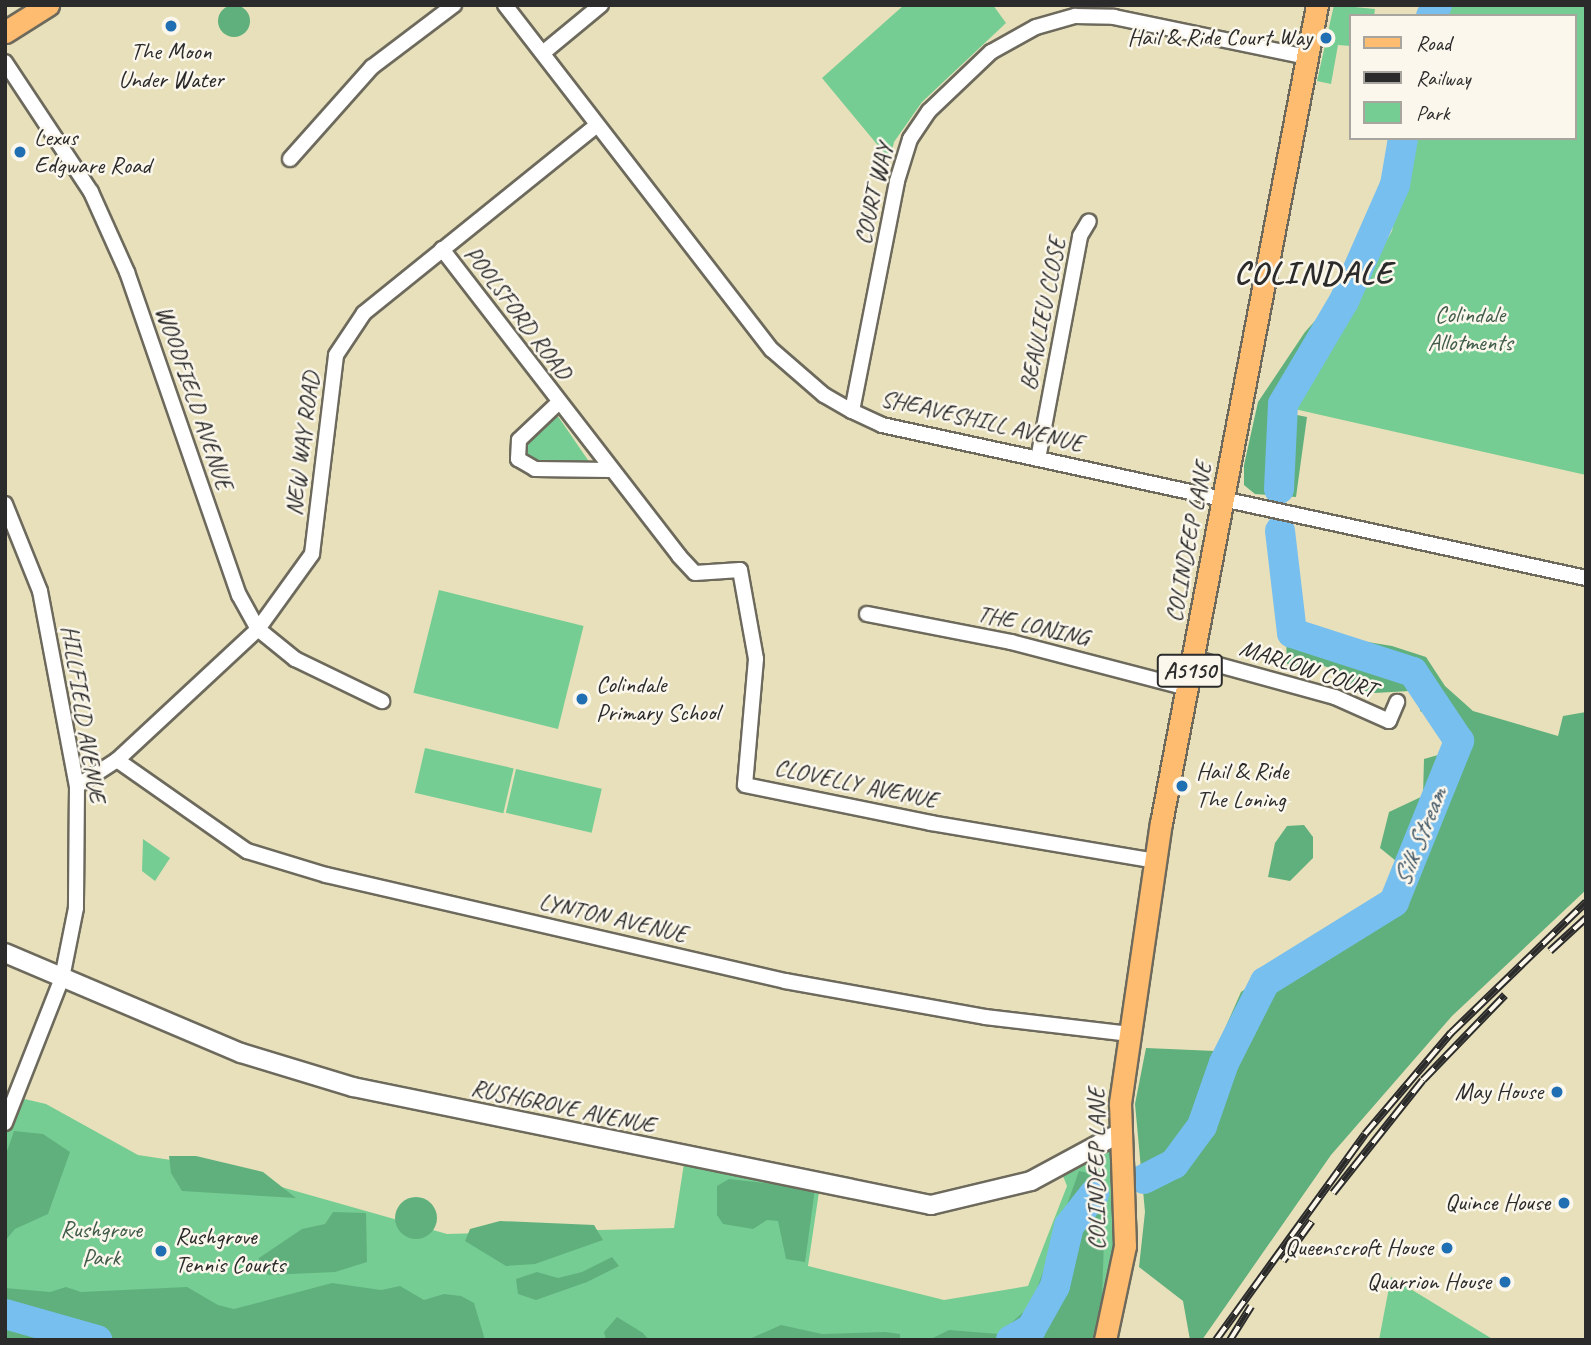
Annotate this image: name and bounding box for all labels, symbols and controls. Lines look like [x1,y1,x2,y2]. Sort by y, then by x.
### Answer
legend [1350,14,1577,140]
marker: The Moon Under Water [163,18,179,34]
place label: Hail & Ride Court Way [1127,24,1312,52]
marker: Hail & Ride Court Way [1318,30,1334,46]
text: Road [1416,30,1451,56]
place label: The Moon Under Water [118,38,224,94]
text: Railway [1416,65,1470,91]
text: Park [1416,100,1449,126]
place label: Lexus Edgware Road [34,124,150,180]
street label: COURT WAY [848,141,900,247]
marker: Lexus Edgware Road [12,144,28,160]
street label: BEAULIEU CLOSE [1014,235,1072,393]
street label: POOLSFORD ROAD [458,240,578,386]
district label: COLINDALE [1236,254,1392,292]
park label: Colindale Allotments [1428,301,1512,357]
street label: WOODFIELD AVENUE [149,303,239,493]
street label: NEW WAY ROAD [280,370,326,518]
street label: SHEAVESHILL AVENUE [878,384,1086,458]
street label: COLINDEEP LANE [1159,460,1219,624]
street label: THE LONING [975,599,1091,653]
street label: HILLFIELD AVENUE [55,623,111,805]
street label: MARLOW COURT [1236,633,1380,705]
road number: A5150 [1157,652,1223,691]
place label: Colindale Primary School [596,671,719,727]
marker: Colindale Primary School [574,691,590,707]
street label: CLOVELLY AVENUE [771,753,941,815]
place label: Hail & Ride The Loning [1196,758,1288,814]
marker: Hail & Ride The Loning [1174,778,1190,794]
water label: Silk Stream [1386,784,1454,890]
street label: LYNTON AVENUE [537,887,689,949]
street label: RUSHGROVE AVENUE [468,1073,658,1141]
place label: May House [1455,1078,1543,1106]
marker: May House [1549,1084,1565,1100]
street label: COLINDEEP LANE [1083,1088,1111,1250]
place label: Quince House [1445,1189,1550,1217]
marker: Quince House [1556,1195,1572,1211]
park label: Rushgrove Park [60,1216,142,1272]
place label: Rushgrove Tennis Courts [175,1223,285,1279]
place label: Queenscroft House [1285,1234,1433,1262]
marker: Queenscroft House [1439,1240,1455,1256]
marker: Rushgrove Tennis Courts [153,1243,169,1259]
place label: Quarrion House [1367,1268,1491,1296]
marker: Quarrion House [1497,1274,1513,1290]

